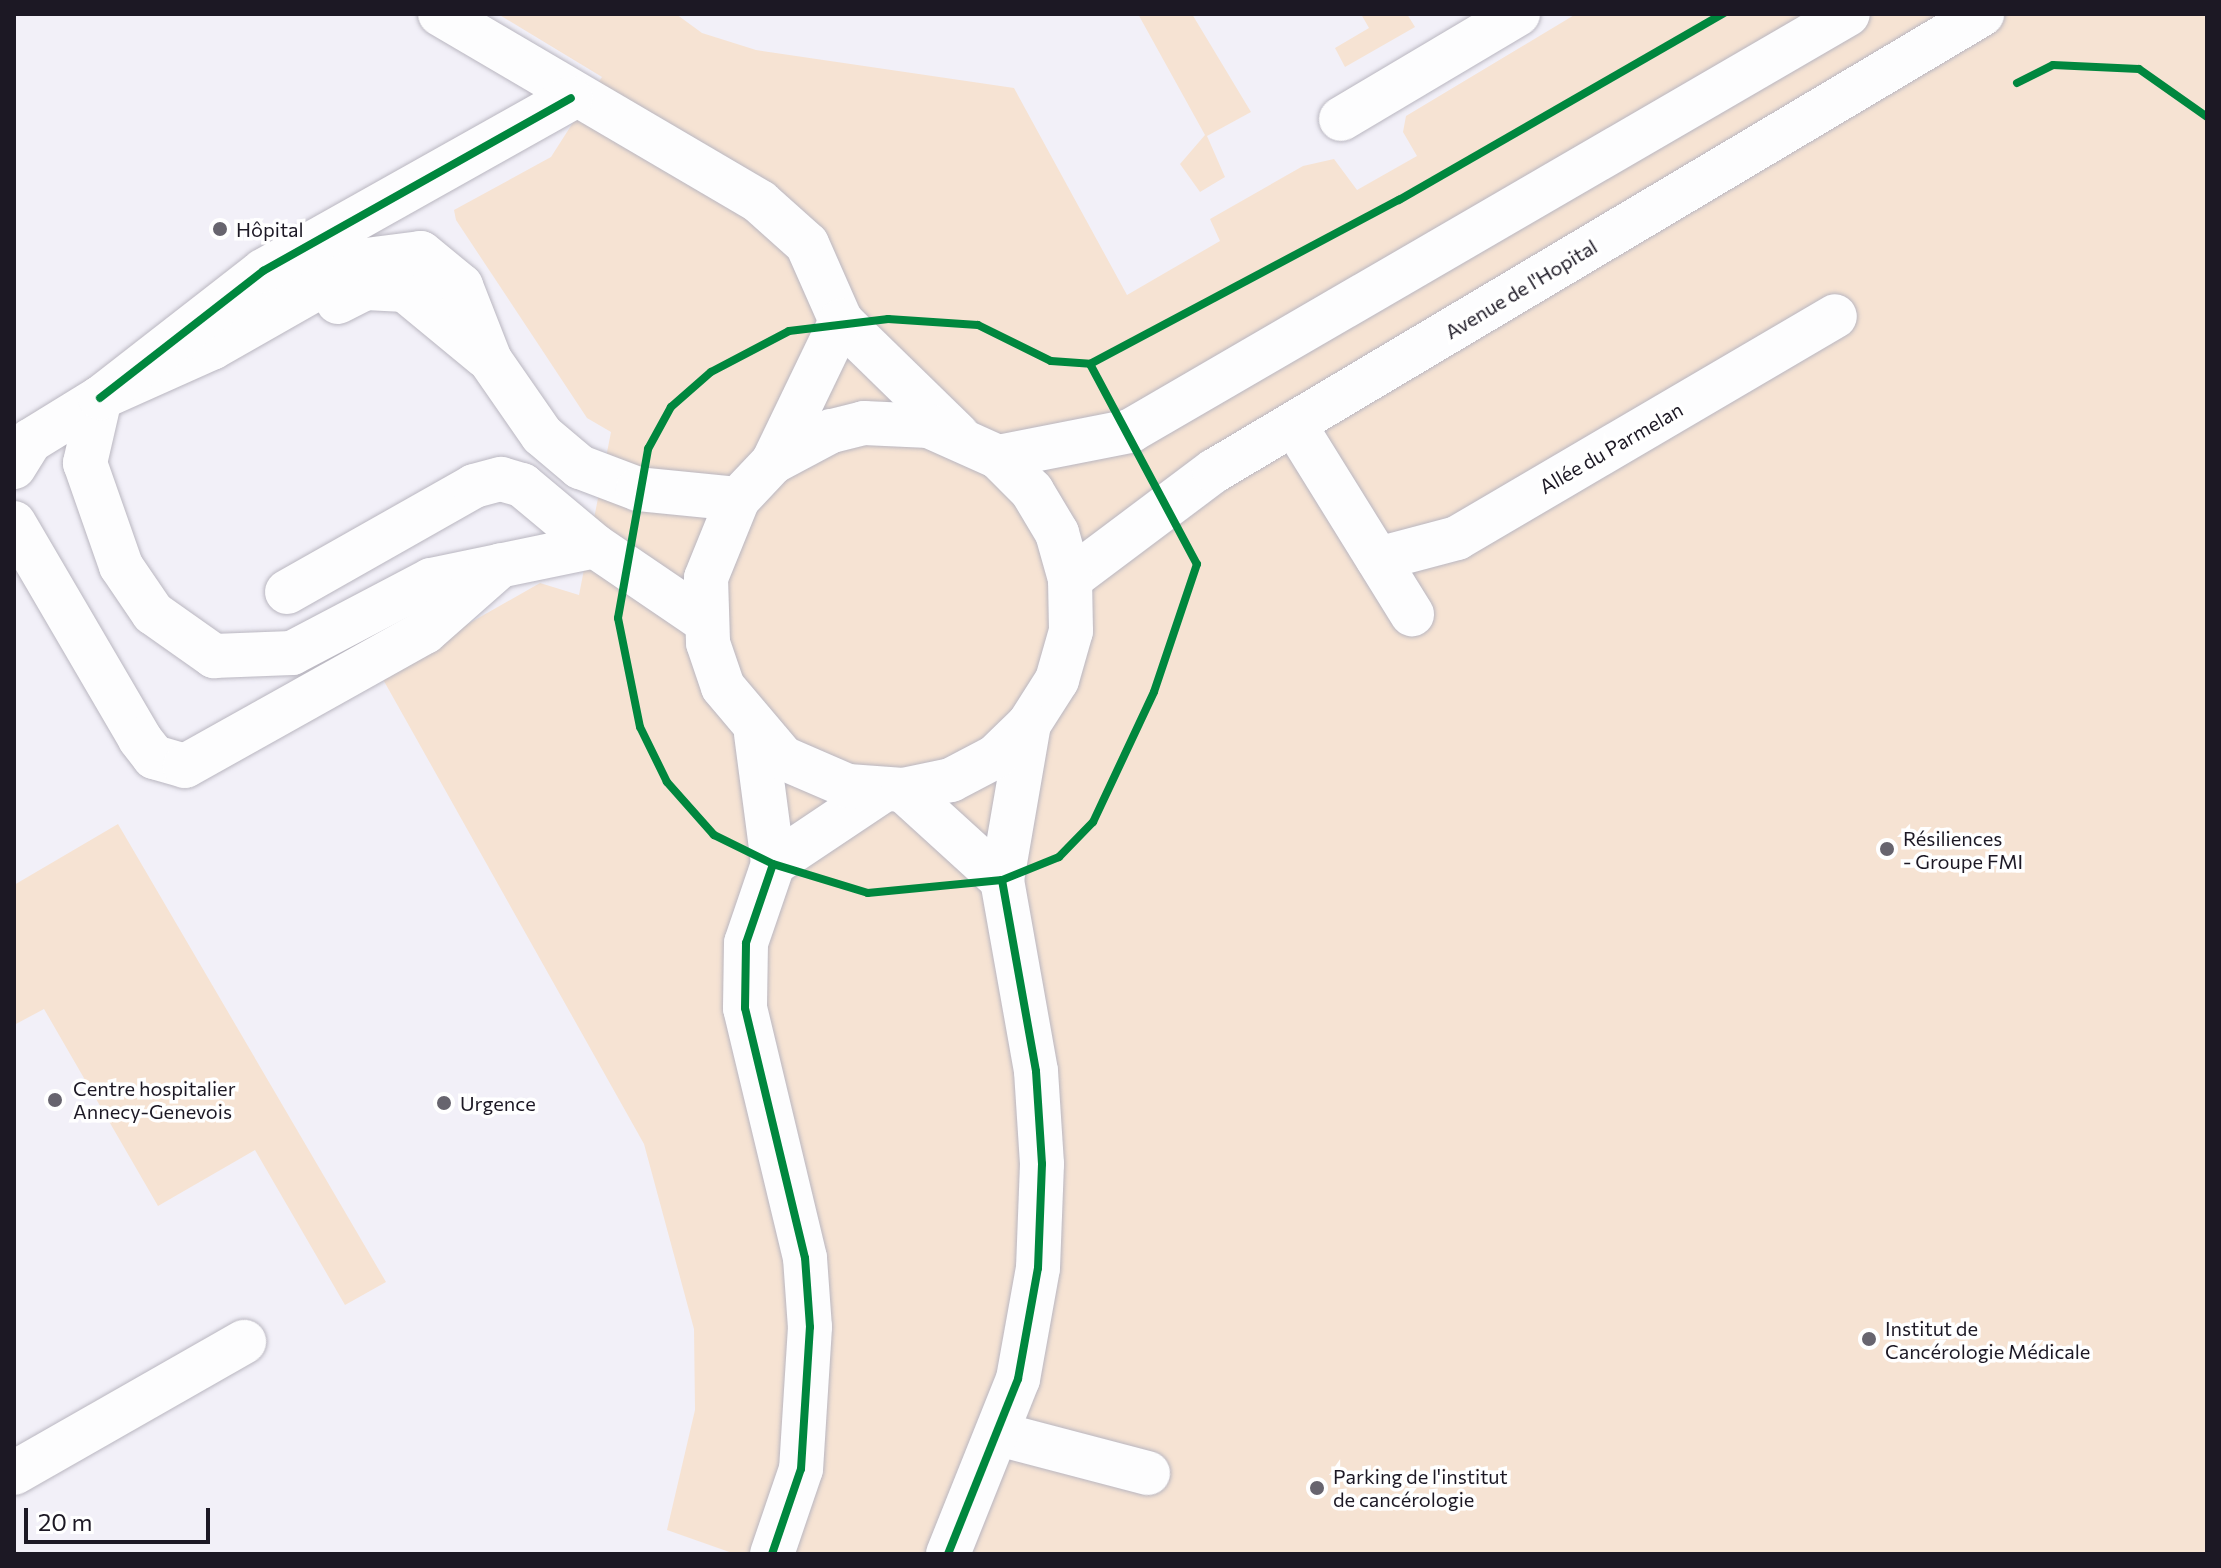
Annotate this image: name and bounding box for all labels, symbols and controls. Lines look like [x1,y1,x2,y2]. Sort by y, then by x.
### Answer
place label: Hôpital [236,217,304,241]
marker: Hôpital [211,220,229,238]
street label: Avenue de l'Hopital [1441,234,1601,344]
street label: Allée du Parmelan [1535,397,1687,499]
place label: Résiliences - Groupe FMI [1903,826,2023,873]
marker: Résiliences - Groupe FMI [1878,840,1896,858]
place label: Centre hospitalier Annecy-Genevois [73,1076,236,1123]
marker: Centre hospitalier Annecy-Genevois [44,1089,66,1111]
place label: Urgence [460,1091,536,1115]
marker: Urgence [435,1094,453,1112]
place label: Institut de Cancérologie Médicale [1885,1316,2090,1363]
marker: Institut de Cancérologie Médicale [1860,1330,1878,1348]
place label: Parking de l'institut de cancérologie [1333,1464,1508,1511]
marker: Parking de l'institut de cancérologie [1308,1479,1326,1497]
scale bar [28,1492,214,1542]
text: 20 m [38,1507,92,1536]

